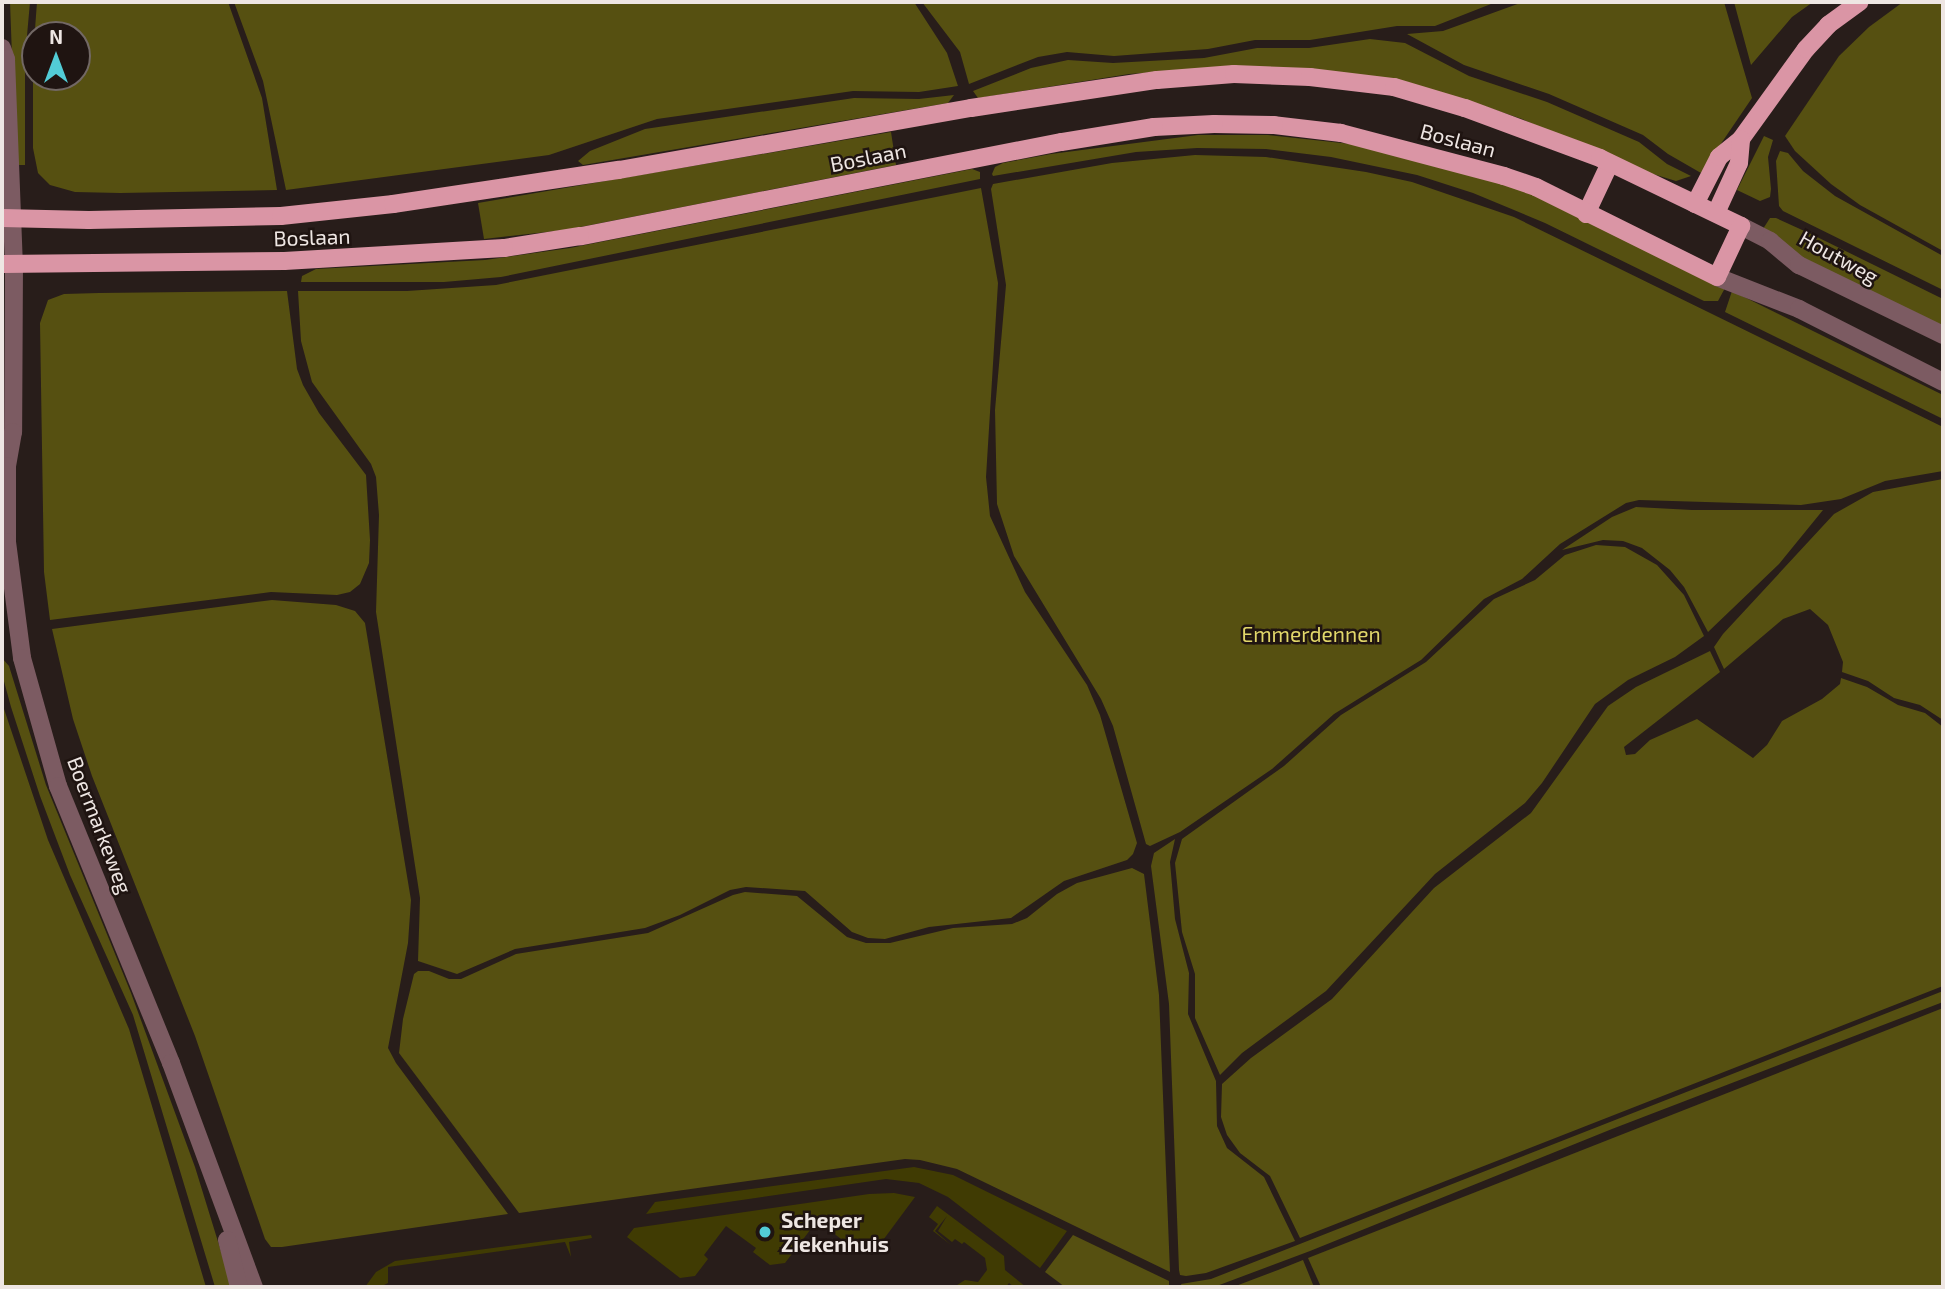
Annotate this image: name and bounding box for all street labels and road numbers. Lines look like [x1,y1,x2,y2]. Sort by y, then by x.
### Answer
street label: Boslaan [1417,118,1499,162]
street label: Boslaan [828,137,908,177]
street label: Boslaan [273,223,351,251]
street label: Houtweg [1795,225,1883,289]
street label: Boermarkeweg [62,753,138,897]

